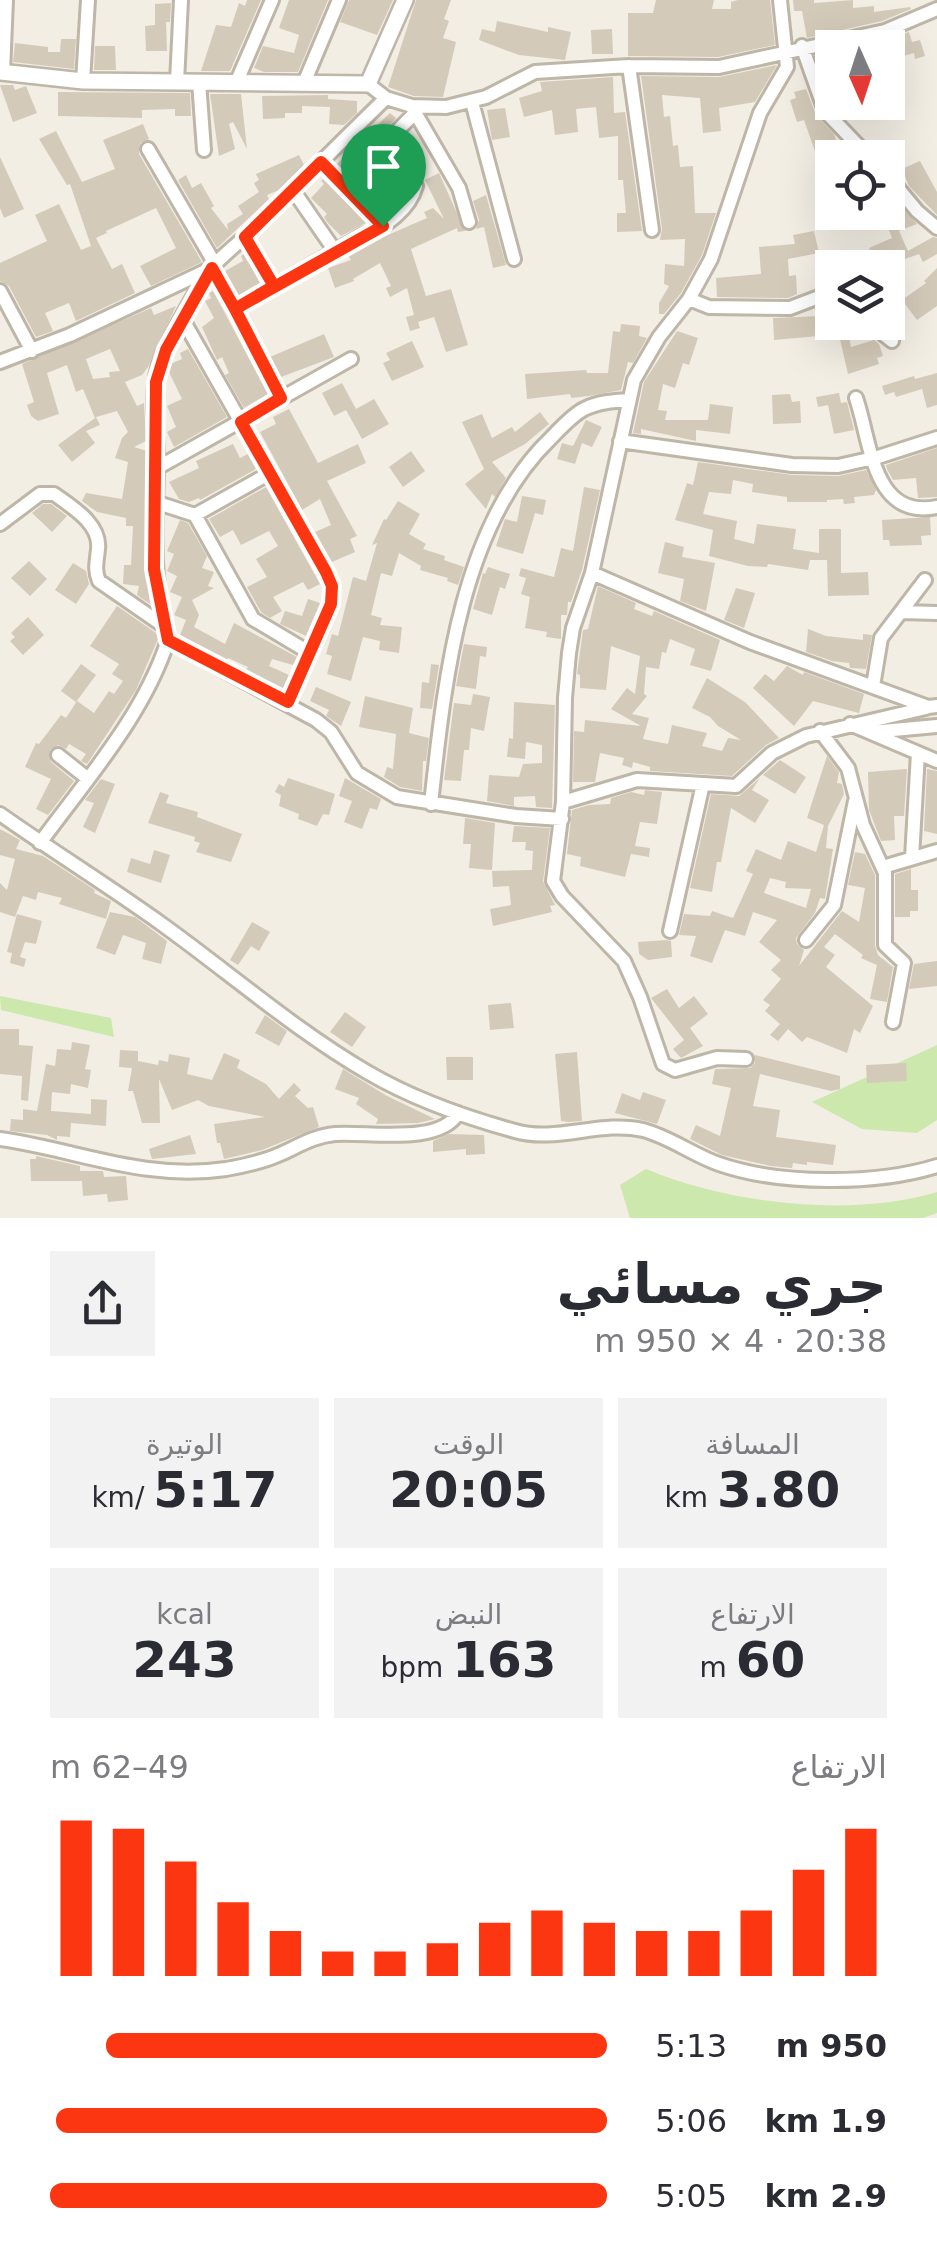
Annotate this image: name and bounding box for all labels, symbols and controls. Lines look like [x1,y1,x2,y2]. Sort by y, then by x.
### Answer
north arrow [815,30,905,120]
map controls [815,30,905,340]
pin [341,124,426,227]
icon: arrive [356,139,411,194]
button: locate [815,140,905,230]
button: layers [815,250,905,340]
button: share [50,1251,155,1356]
text: جري مسائي [557,1252,887,1316]
text: 20:38 · 4 × 950 m [594,1322,887,1360]
text: الوتيرة [146,1428,223,1461]
text: الوقت [433,1428,504,1461]
text: المسافة [705,1428,800,1461]
text: 5:17 [153,1461,278,1519]
text: 20:05 [389,1461,548,1519]
text: 3.80 [717,1461,840,1519]
text: /km [91,1481,153,1514]
text: km [665,1481,717,1514]
text: kcal [156,1598,213,1631]
text: النبض [435,1598,502,1631]
text: الارتفاع [710,1598,795,1631]
text: 243 [132,1631,237,1689]
text: 163 [452,1631,557,1689]
text: 60 [736,1631,805,1689]
text: bpm [380,1651,452,1684]
text: m [700,1651,736,1684]
text: 49–62 m [50,1748,189,1786]
text: الارتفاع [790,1748,887,1786]
text: 5:13 [655,2027,727,2065]
text: 950 m [776,2027,887,2065]
text: 5:06 [655,2102,727,2140]
text: 1.9 km [765,2102,887,2140]
text: 5:05 [655,2177,727,2215]
text: 2.9 km [765,2177,887,2215]

